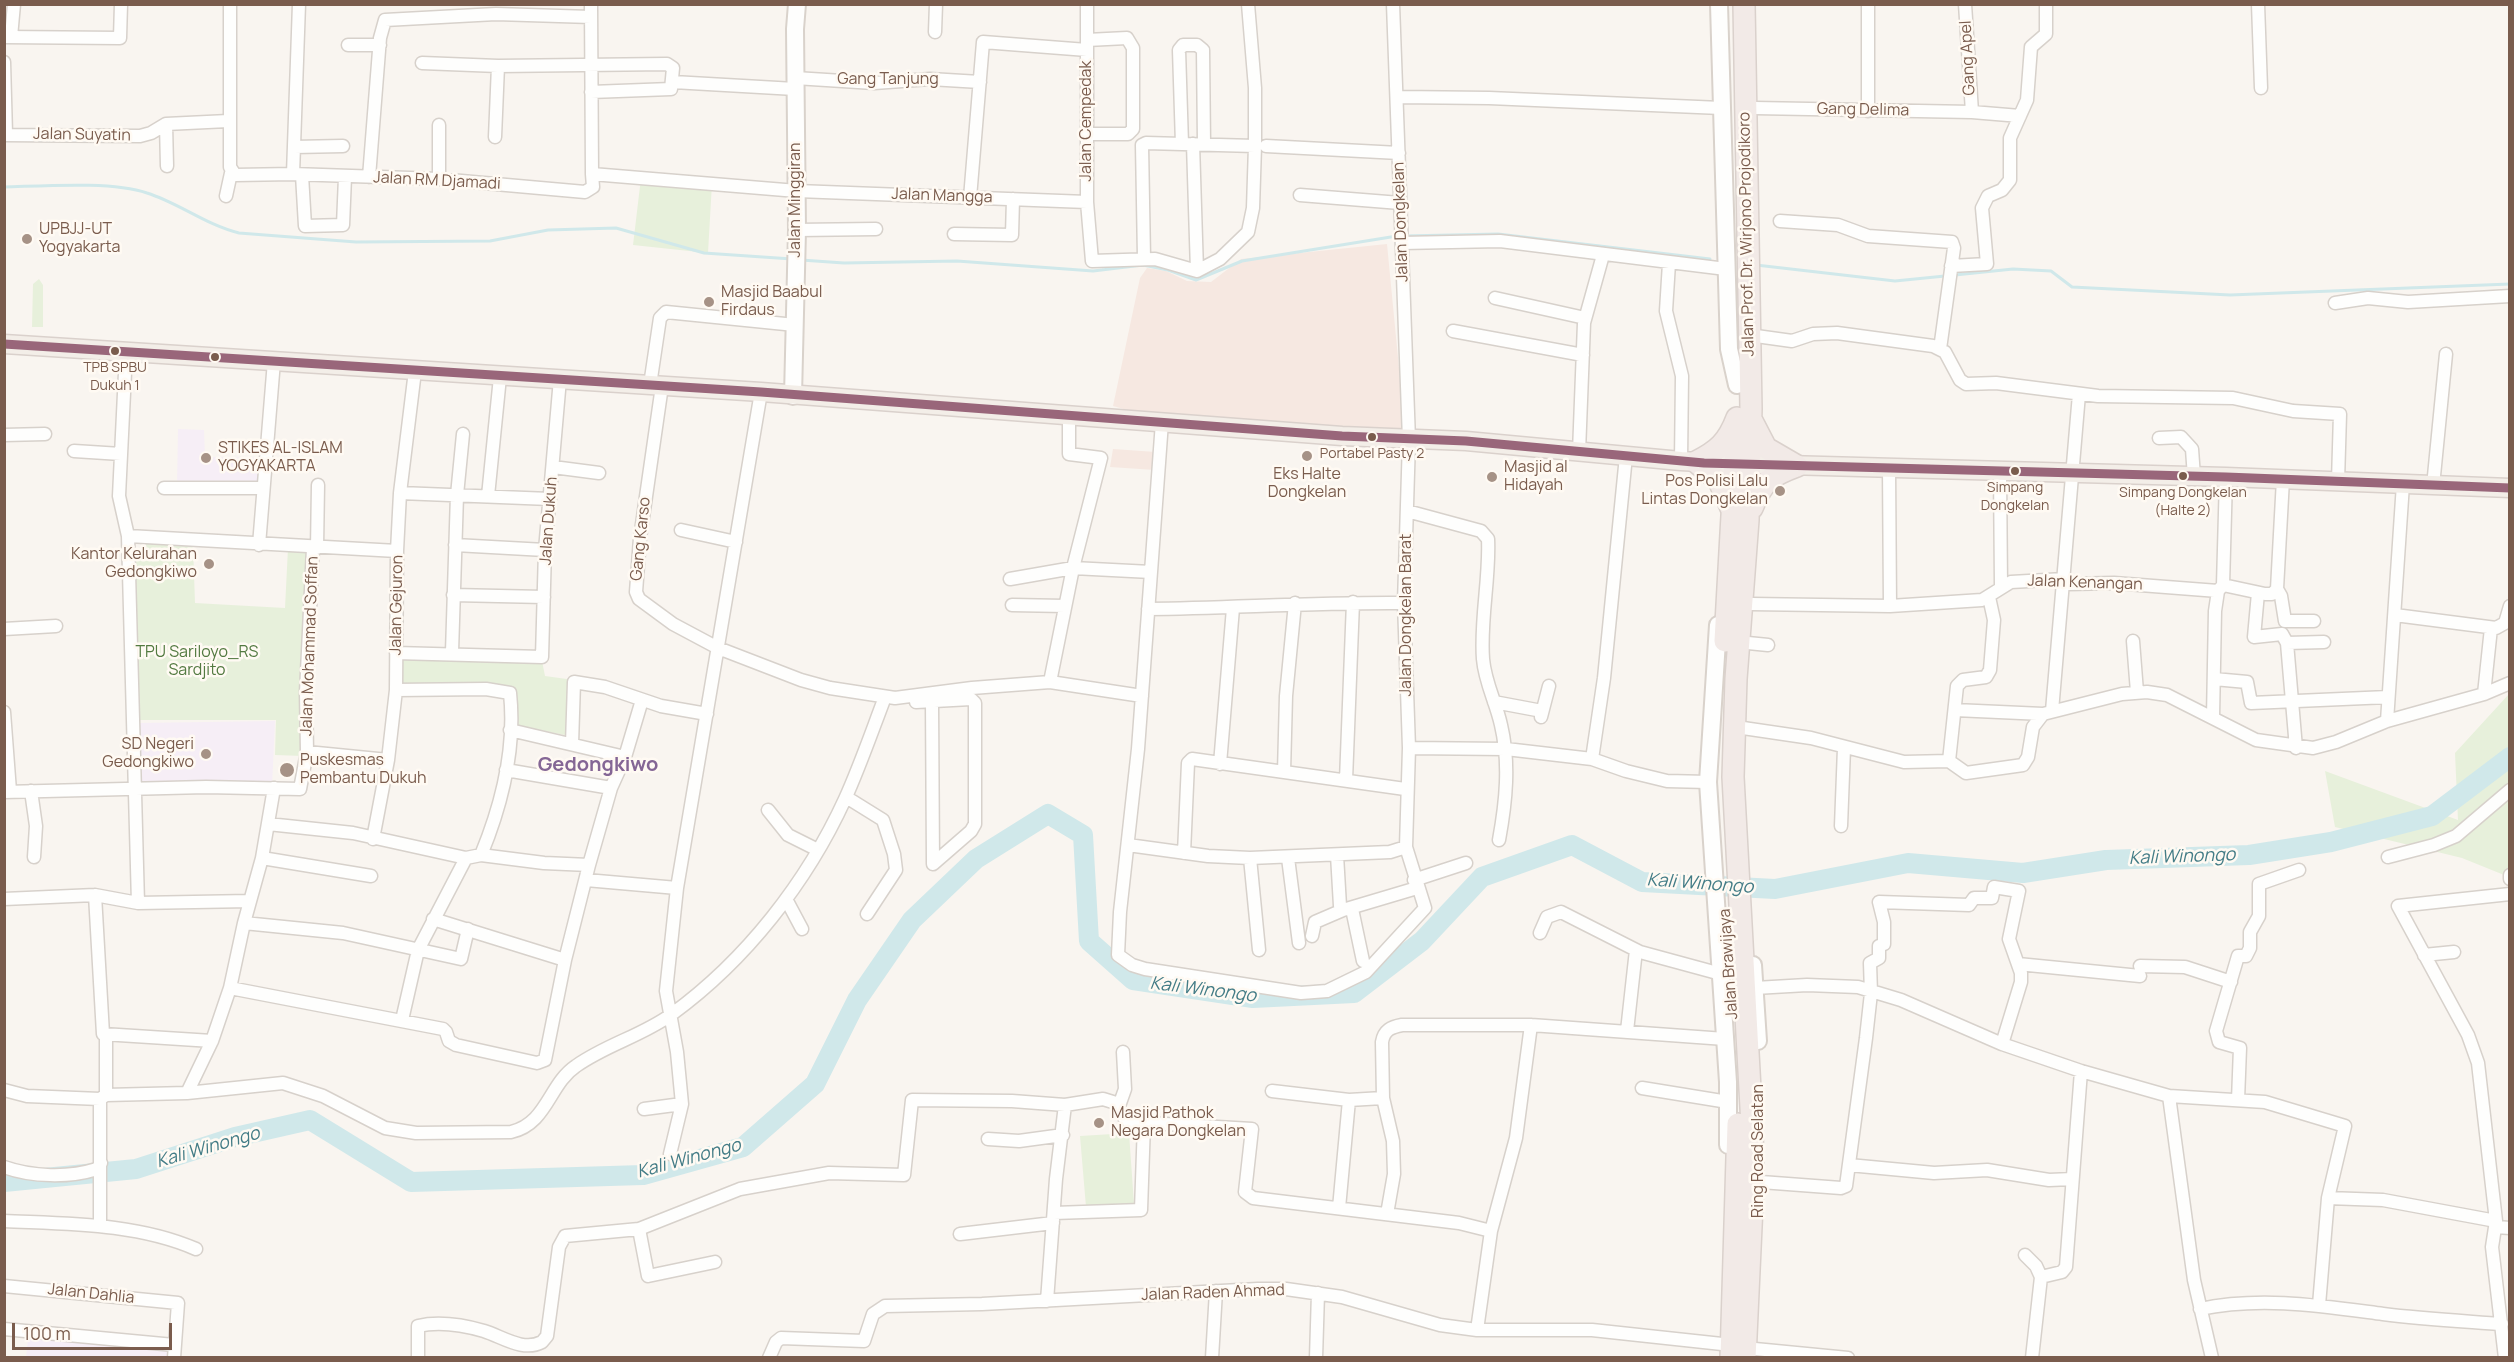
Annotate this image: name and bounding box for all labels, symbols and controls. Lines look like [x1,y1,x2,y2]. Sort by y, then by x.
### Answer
street label: Gang Apel [1956,20,1980,96]
street label: Jalan Cempedak [1077,61,1097,181]
street label: Gang Tanjung [837,70,939,90]
street label: Gang Delima [1817,100,1909,120]
street label: Jalan Prof. Dr. Wirjono Projodikoro [1735,112,1759,356]
street label: Jalan Suyatin [33,125,131,145]
street label: Jalan Minggiran [786,143,806,257]
street label: Jalan Dongkelan [1389,162,1413,282]
street label: Jalan RM Djamadi [373,168,501,194]
street label: Jalan Mangga [891,185,993,207]
place label: UPBJJ-UT Yogyakarta [39,220,120,258]
marker: UPBJJ-UT Yogyakarta [20,232,34,246]
place label: Masjid Baabul Firdaus [721,283,822,321]
marker: Masjid Baabul Firdaus [702,295,716,309]
marker: TPB SPBU Dukuh 1 [109,345,121,357]
unlabelled marker [209,351,221,363]
place label: TPB SPBU Dukuh 1 [83,360,147,392]
marker: Portabel Pasty 2 [1366,431,1378,443]
place label: STIKES AL-ISLAM YOGYAKARTA [218,439,343,477]
place label: Portabel Pasty 2 [1320,446,1424,462]
marker: Eks Halte Dongkelan [1300,449,1314,463]
marker: STIKES AL-ISLAM YOGYAKARTA [199,451,213,465]
place label: Masjid al Hidayah [1504,458,1568,496]
place label: Eks Halte Dongkelan [1268,465,1346,503]
marker: Simpang Dongkelan [2009,465,2021,477]
marker: Masjid al Hidayah [1485,470,1499,484]
marker: Simpang Dongkelan (Halte 2) [2177,470,2189,482]
place label: Pos Polisi Lalu Lintas Dongkelan [1641,472,1768,510]
street label: Jalan Dukuh [536,476,562,566]
place label: Simpang Dongkelan [1981,480,2049,512]
marker: Pos Polisi Lalu Lintas Dongkelan [1773,484,1787,498]
place label: Simpang Dongkelan (Halte 2) [2119,485,2247,518]
street label: Gang Karso [627,496,655,582]
street label: Jalan Dongkelan Barat [1397,534,1417,696]
place label: Kantor Kelurahan Gedongkiwo [71,545,197,583]
street label: Jalan Gejuron [387,555,407,655]
street label: Jalan Mohammad Soffan [297,556,323,736]
marker: Kantor Kelurahan Gedongkiwo [202,557,216,571]
street label: Jalan Kenangan [2027,571,2143,595]
park label: TPU Sariloyo_RS Sardjito [136,643,258,681]
place label: SD Negeri Gedongkiwo [102,735,194,773]
marker: SD Negeri Gedongkiwo [199,747,213,761]
place label: Puskesmas Pembantu Dukuh [300,751,426,789]
district label: Gedongkiwo [538,753,658,777]
marker: Puskesmas Pembantu Dukuh [278,761,296,779]
water label: Kali Winongo [2128,844,2236,870]
water label: Kali Winongo [1646,870,1754,898]
street label: Jalan Brawijaya [1716,908,1742,1020]
water label: Kali Winongo [1149,973,1257,1007]
street label: Ring Road Selatan [1749,1084,1769,1218]
place label: Masjid Pathok Negara Dongkelan [1111,1104,1246,1142]
marker: Masjid Pathok Negara Dongkelan [1092,1116,1106,1130]
water label: Kali Winongo [154,1123,262,1173]
water label: Kali Winongo [635,1135,743,1183]
street label: Jalan Dahlia [47,1280,135,1308]
street label: Jalan Raden Ahmad [1141,1281,1285,1305]
scale bar [15,1311,176,1349]
text: 100 m [23,1321,71,1345]

